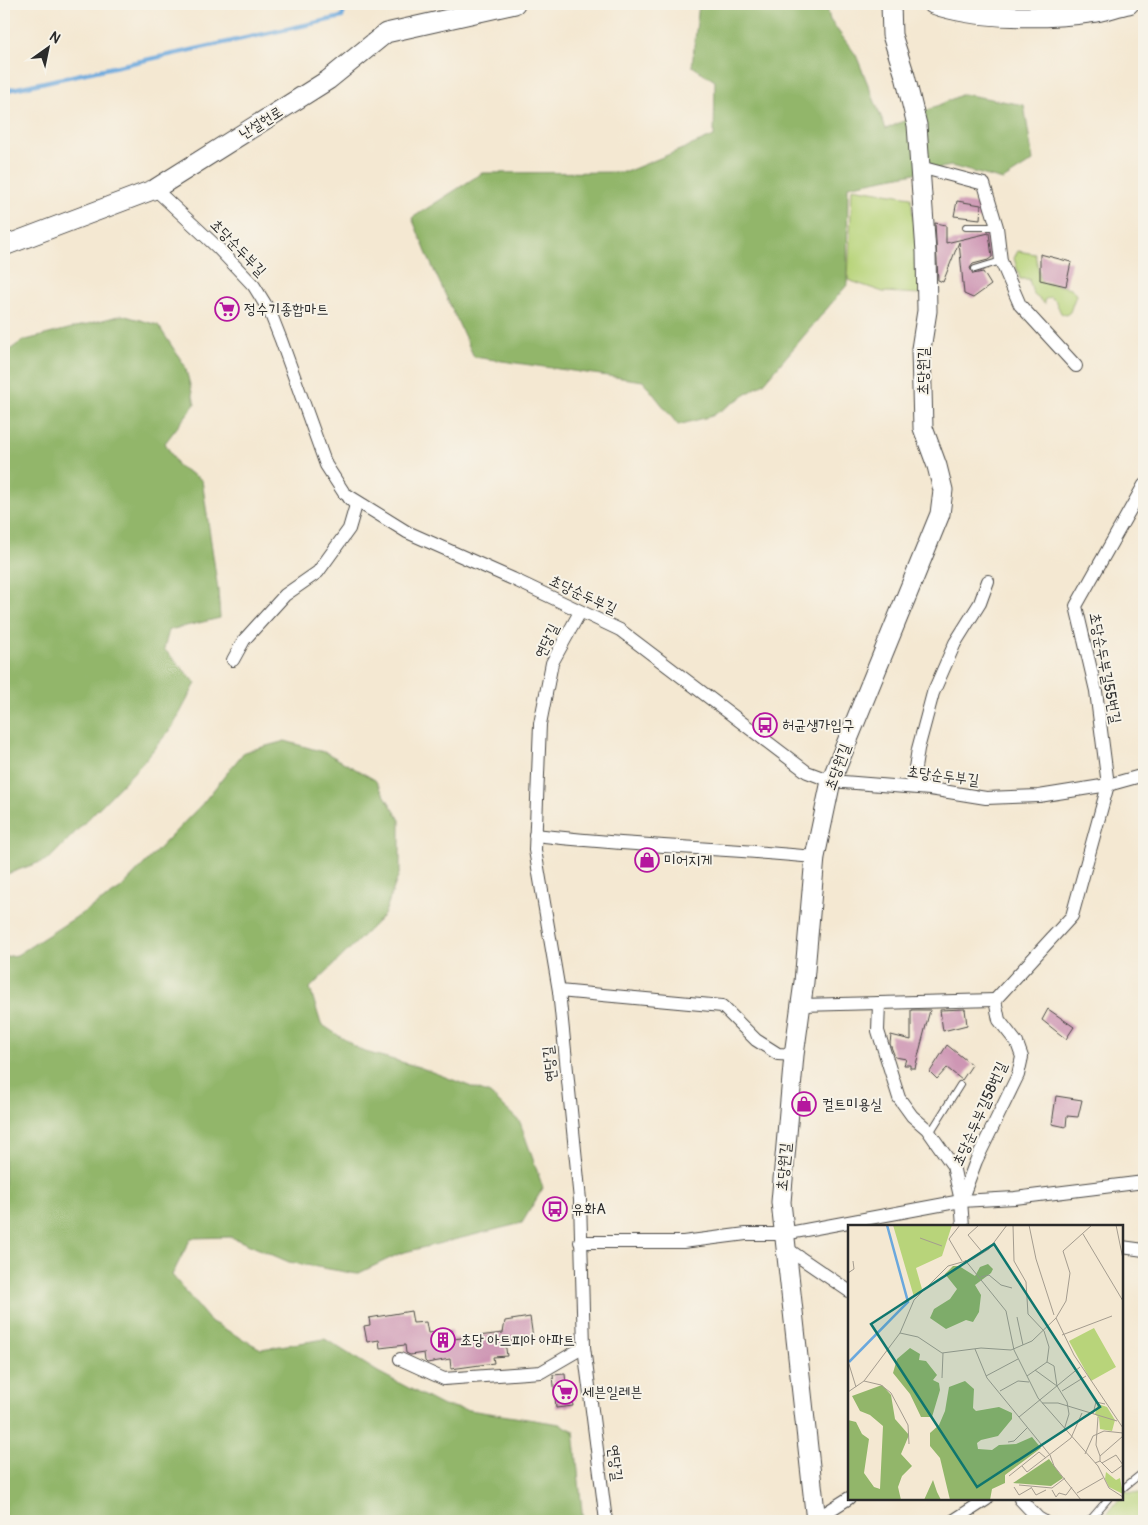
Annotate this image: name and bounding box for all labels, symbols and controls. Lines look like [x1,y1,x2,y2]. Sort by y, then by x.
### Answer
north arrow [22,22,72,72]
text: N [46,28,63,47]
street label: 난설헌로 [235,102,287,144]
street label: 초당순두부길 [206,215,270,281]
supermarket icon: 정수기종합마트 [214,296,240,322]
place label: 정수기종합마트 [244,300,329,319]
street label: 초당원길 [914,347,933,395]
street label: 초당순두부길 [546,571,620,619]
street label: 초당순두부길55번길 [1085,611,1125,725]
street label: 연당길 [531,621,563,661]
bus stop icon: 허균생가입구 [752,712,778,738]
place label: 허균생가입구 [782,716,854,735]
street label: 초당원길 [821,741,855,793]
street label: 초당순두부길 [906,762,980,790]
shop icon: 미어지게 [634,847,660,873]
place label: 미어지게 [664,851,712,870]
street label: 연당길 [539,1045,561,1083]
street label: 초당순두부길58번길 [948,1059,1012,1169]
shop icon: 컬트미용실 [791,1091,817,1117]
place label: 컬트미용실 [822,1095,882,1114]
street label: 초당원길 [772,1142,796,1192]
bus stop icon: 유화A [542,1196,568,1222]
place label: 유화A [572,1200,606,1219]
inset map [848,1225,1123,1500]
building icon: 초당 아트피아 아파트 [430,1327,456,1353]
place label: 초당 아트피아 아파트 [460,1331,575,1350]
supermarket icon: 세븐일레븐 [552,1379,578,1405]
place label: 세븐일레븐 [582,1383,642,1402]
street label: 연당길 [603,1444,627,1482]

